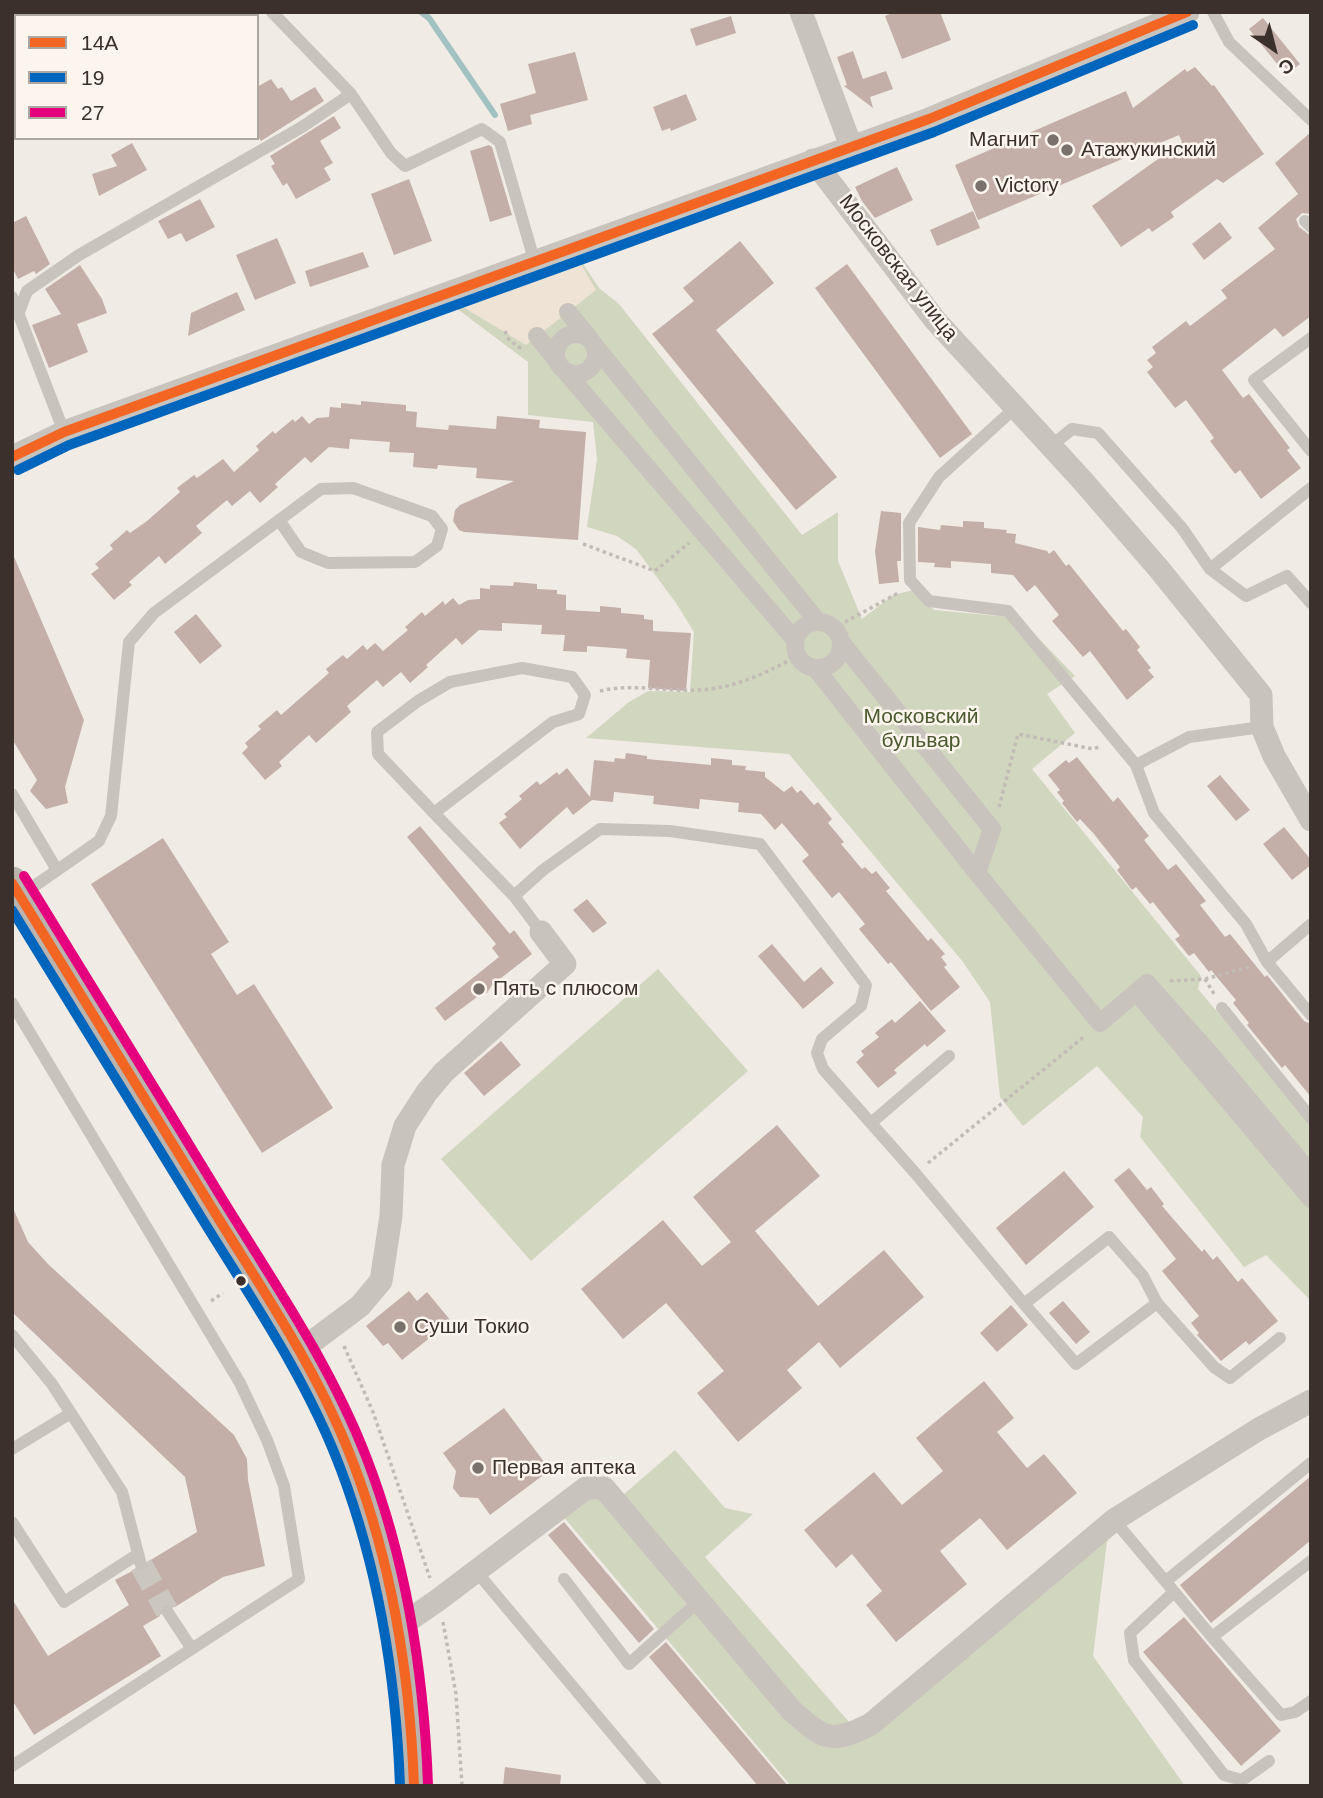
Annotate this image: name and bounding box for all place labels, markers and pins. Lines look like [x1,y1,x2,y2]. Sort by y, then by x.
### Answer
place label: Магнит [969,127,1039,153]
marker: Магнит [1045,132,1061,148]
place label: Атажукинский [1081,137,1216,163]
marker: Атажукинский [1059,142,1075,158]
place label: Victory [995,173,1059,199]
marker: Victory [973,178,989,194]
place label: Пять с плюсом [493,976,638,1002]
marker: Пять с плюсом [471,981,487,997]
unlabelled marker [234,1274,248,1288]
place label: Суши Токио [414,1314,530,1340]
marker: Суши Токио [392,1319,408,1335]
place label: Первая аптека [492,1455,636,1481]
marker: Первая аптека [470,1460,486,1476]

